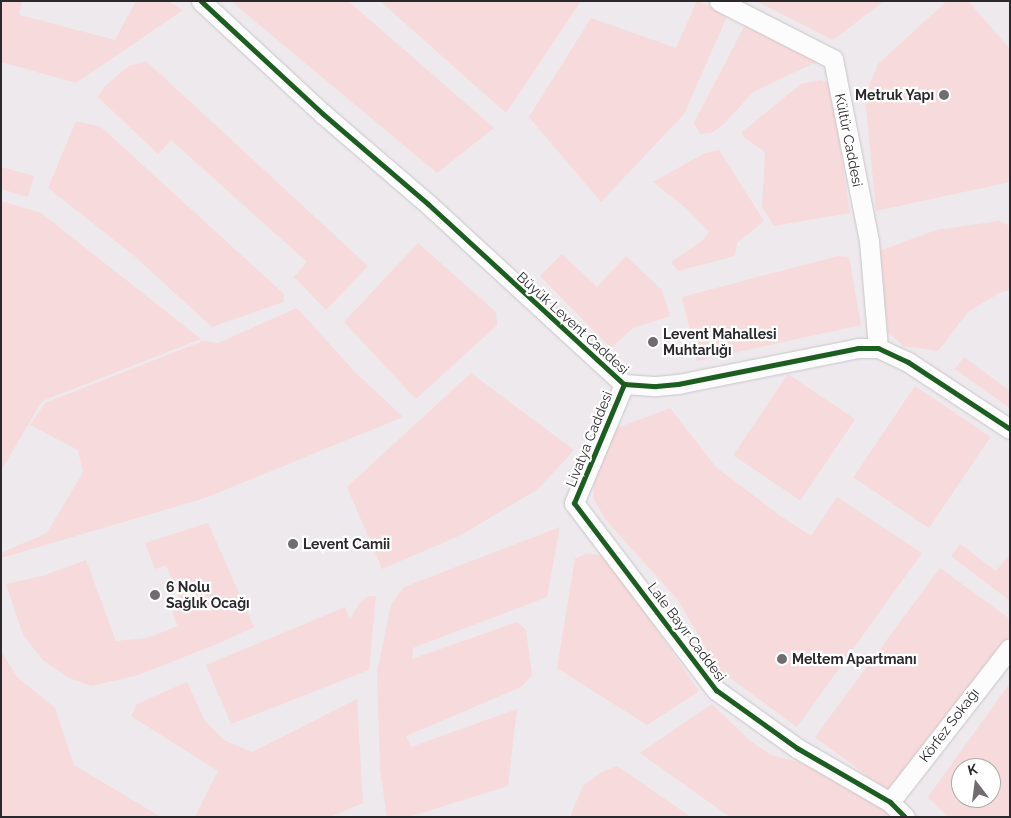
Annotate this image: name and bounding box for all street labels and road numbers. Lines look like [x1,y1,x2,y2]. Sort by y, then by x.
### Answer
street label: Kültür Caddesi [832,92,866,188]
street label: Büyük Levent Caddesi [513,268,633,378]
street label: Livatya Caddesi [562,389,616,489]
street label: Lale Bayır Caddesi [644,579,730,685]
street label: Körfez Sokağı [916,685,982,765]

